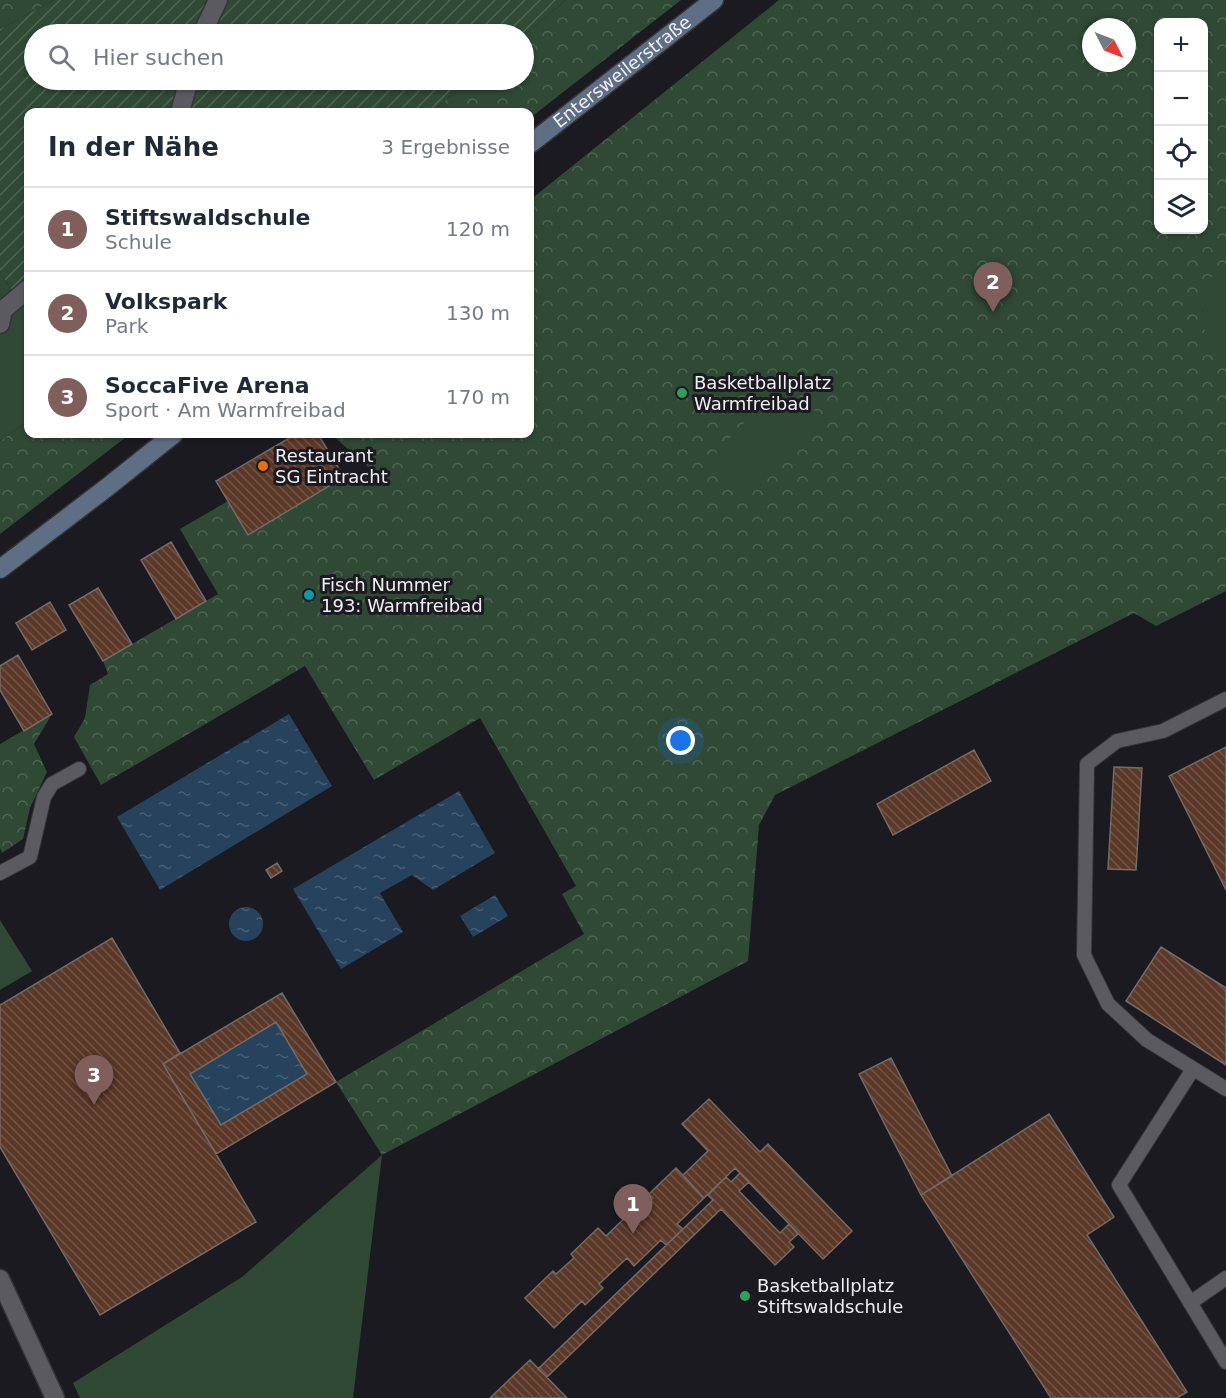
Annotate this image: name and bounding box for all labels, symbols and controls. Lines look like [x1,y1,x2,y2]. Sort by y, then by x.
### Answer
street label: Entersweilerstraße [549,11,695,132]
north arrow [1082,18,1136,72]
map controls [1154,18,1208,234]
button: + [1154,18,1208,72]
search box [24,24,534,90]
icon: search [45,41,78,74]
text: Hier suchen [93,45,224,70]
button: − [1154,72,1208,126]
button: locate [1154,126,1208,180]
text: In der Nähe [48,132,219,162]
text: 3 Ergebnisse [381,135,510,159]
button: layers [1154,180,1208,234]
text: Stiftswaldschule [105,205,310,230]
text: 1 [61,217,74,241]
text: 120 m [446,217,510,241]
text: Schule [105,230,172,254]
pin: 2 [974,262,1012,312]
text: Volkspark [105,289,227,314]
text: 2 [61,301,74,325]
text: 130 m [446,301,510,325]
text: Park [105,314,148,338]
place label: Basketballplatz Warmfreibad [694,372,831,414]
text: SoccaFive Arena [105,373,310,398]
text: 3 [61,385,74,409]
text: 170 m [446,385,510,409]
marker: Basketballplatz Warmfreibad [675,386,689,400]
text: Sport · Am Warmfreibad [105,398,346,422]
place label: Restaurant SG Eintracht [275,445,388,487]
marker: Restaurant SG Eintracht [256,459,270,473]
place label: Fisch Nummer 193: Warmfreibad [321,574,483,616]
marker: Fisch Nummer 193: Warmfreibad [302,588,316,602]
your location [666,726,695,755]
pin: 3 [74,1056,113,1105]
pin: 1 [614,1184,652,1234]
place label: Basketballplatz Stiftswaldschule [757,1275,903,1317]
marker: Basketballplatz Stiftswaldschule [738,1289,752,1303]

